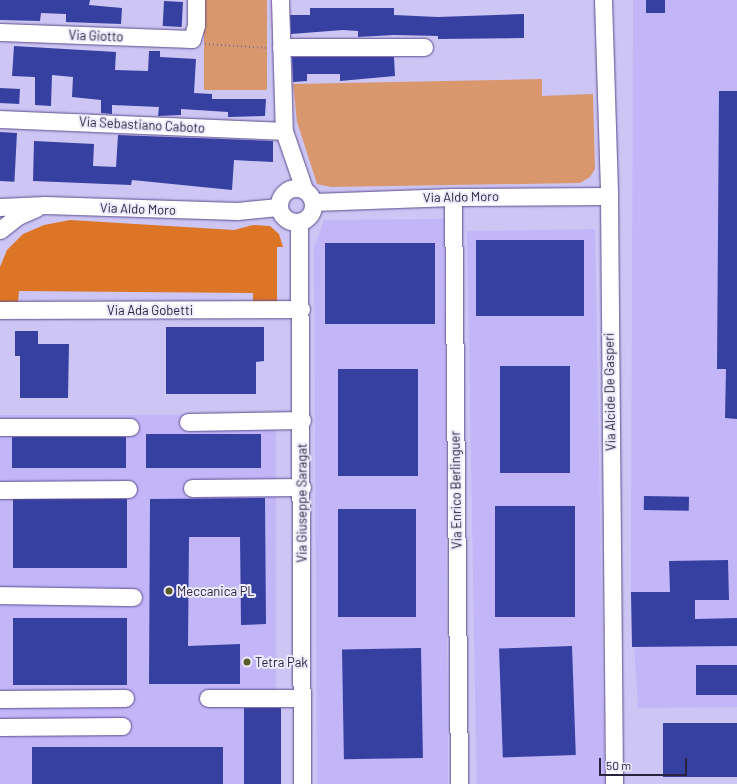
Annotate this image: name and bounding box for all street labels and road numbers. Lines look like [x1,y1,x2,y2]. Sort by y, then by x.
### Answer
street label: Via Giotto [68,27,124,45]
street label: Via Sebastiano Caboto [79,114,205,136]
street label: Via Aldo Moro [423,189,499,205]
street label: Via Aldo Moro [100,200,176,218]
street label: Via Ada Gobetti [107,302,193,318]
street label: Via Alcide De Gasperi [601,333,619,451]
street label: Via Enrico Berlinguer [447,431,465,549]
street label: Via Giuseppe Saragat [294,443,310,563]

